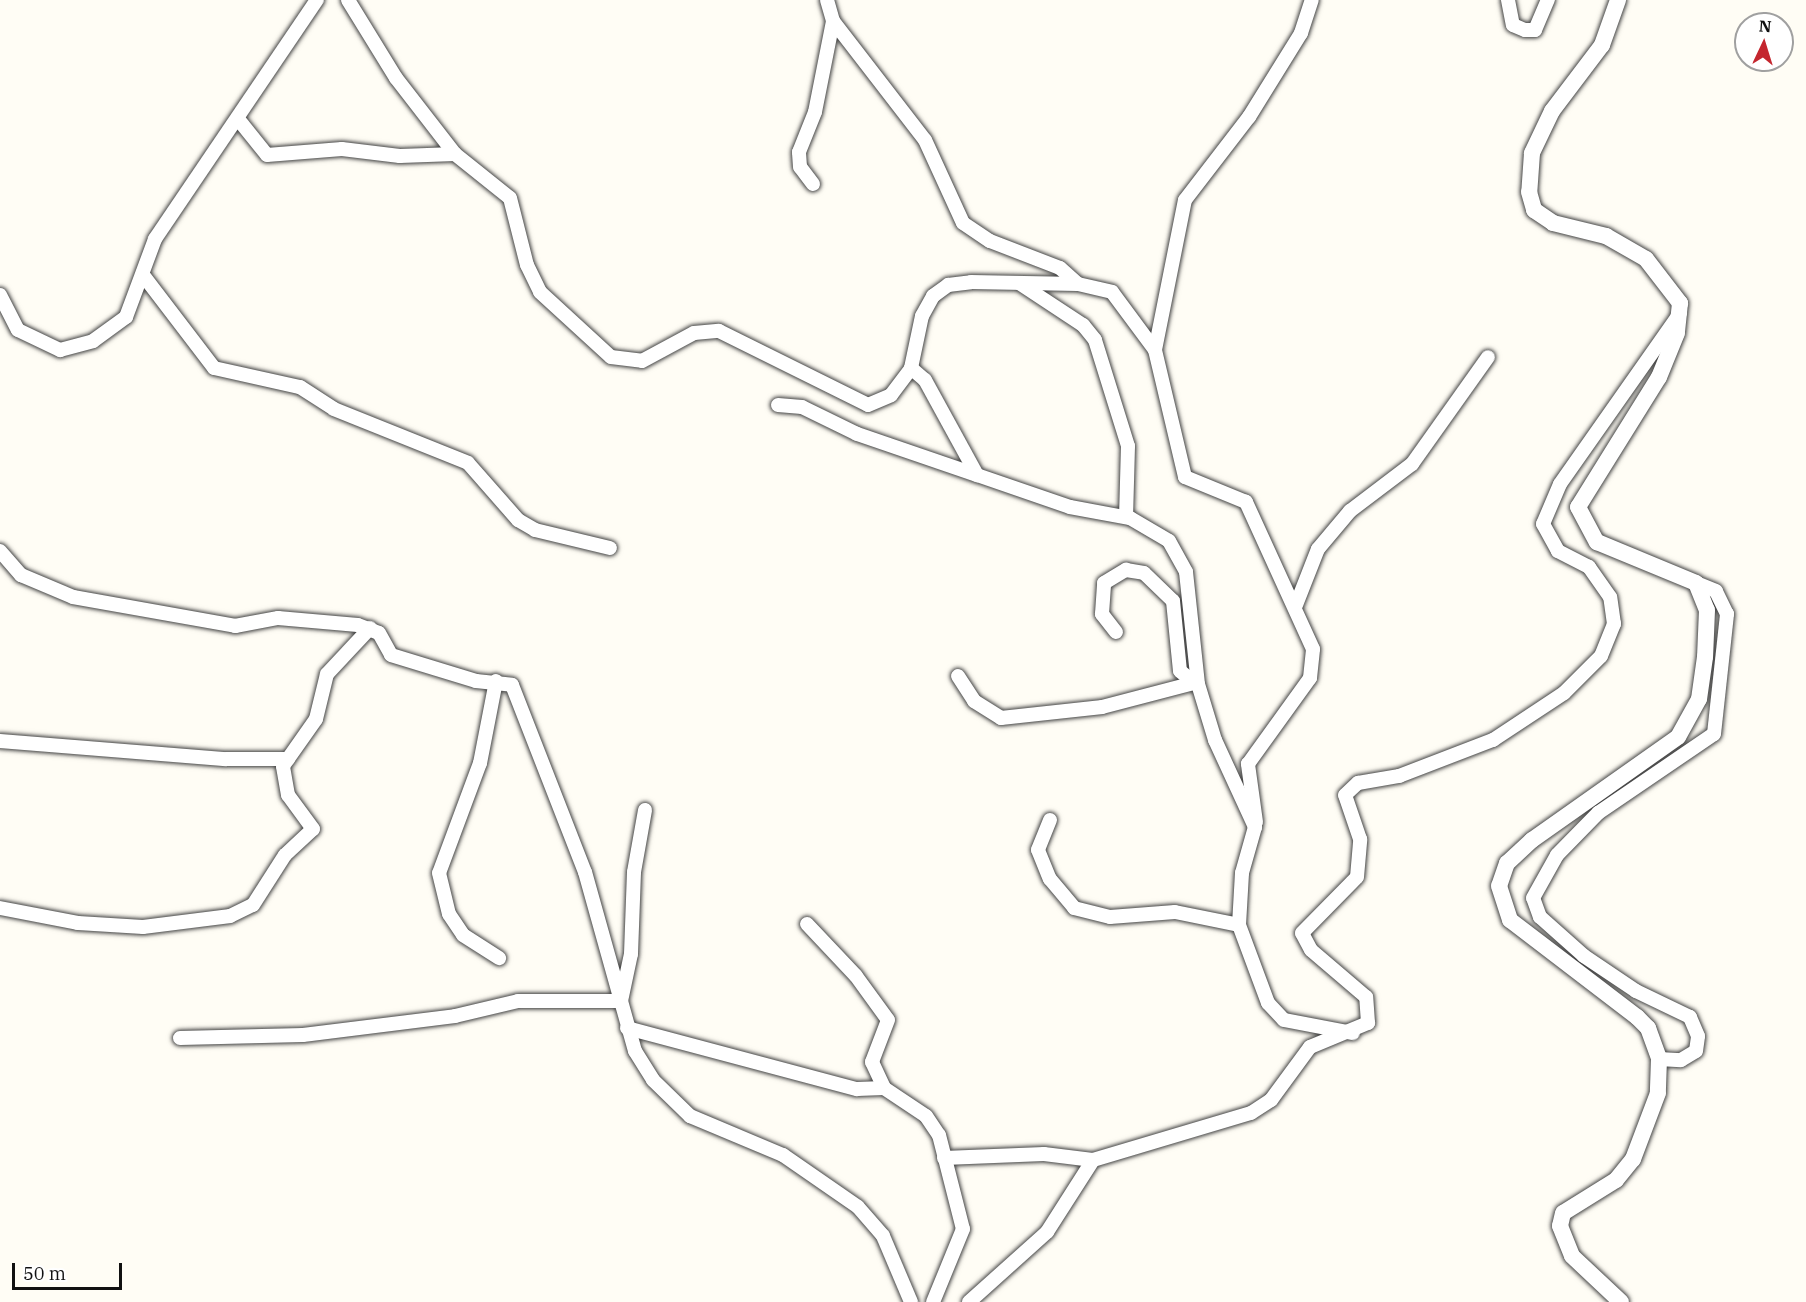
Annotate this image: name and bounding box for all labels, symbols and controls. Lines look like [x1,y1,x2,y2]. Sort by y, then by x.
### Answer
north arrow [1734,12,1794,72]
text: N [1758,16,1772,36]
scale bar [15,1251,124,1289]
text: 50 m [23,1262,66,1285]

